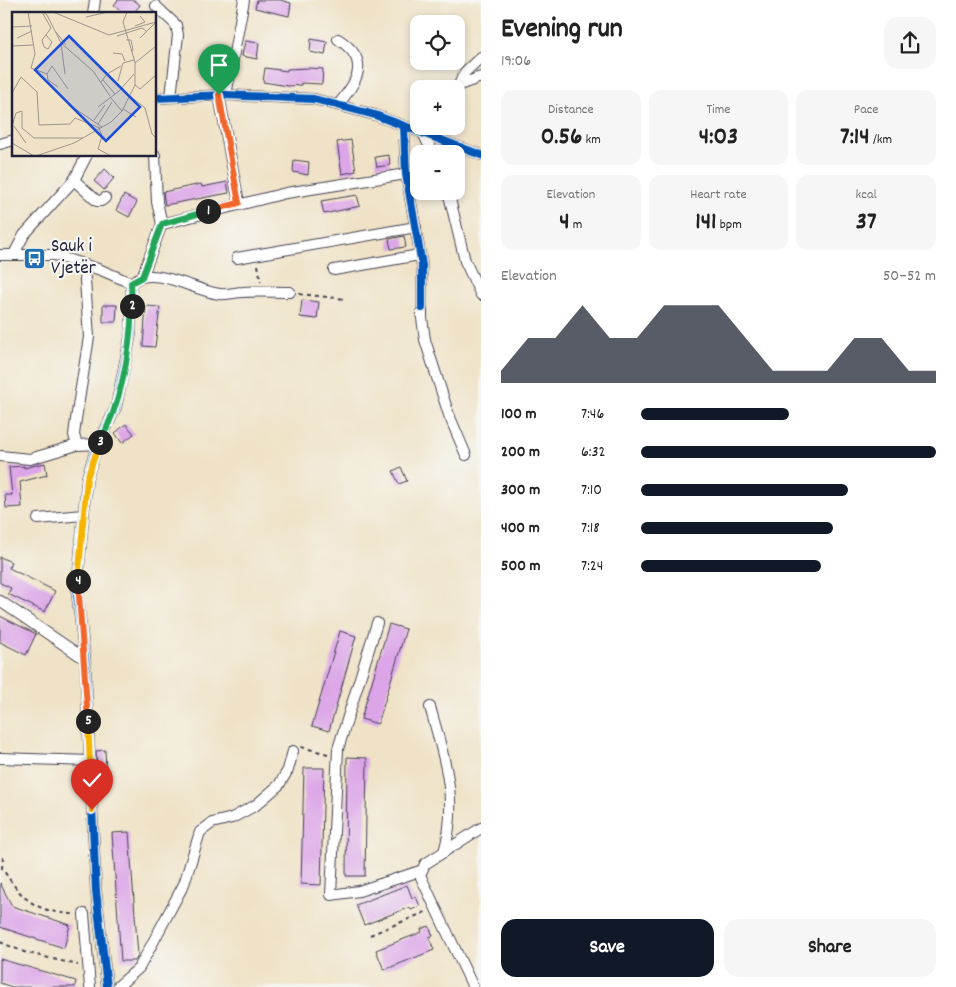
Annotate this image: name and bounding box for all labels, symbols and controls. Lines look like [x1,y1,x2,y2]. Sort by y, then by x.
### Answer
text: Evening run [501,11,623,51]
inset map [12,12,156,156]
map controls [410,15,465,200]
button: locate [410,15,465,70]
button: share [884,17,936,69]
pin [198,44,240,95]
text: 19:06 [501,50,531,73]
icon: arrive [205,51,233,79]
button: + [410,80,465,135]
text: Distance [548,100,594,120]
text: Time [707,100,730,120]
text: Pace [854,100,879,120]
text: 0.56 [541,120,582,156]
text: 4:03 [699,120,738,156]
text: 7:14 [840,120,870,156]
text: km [582,130,601,150]
text: /km [870,130,892,150]
button: − [410,145,465,200]
text: Elevation [546,185,595,205]
text: Heart rate [690,185,747,205]
text: kcal [856,185,877,205]
pin: 1 [196,198,220,224]
text: 1 [207,201,210,221]
text: 4 [559,205,570,241]
text: 141 [695,205,716,241]
text: 37 [856,205,877,241]
text: m [570,215,582,235]
text: bpm [716,215,742,235]
place label: Sauk i Vjetër [51,234,96,283]
bus stop icon: Sauk i Vjetër [23,246,47,270]
text: Elevation [501,265,557,288]
text: 50–52 m [883,265,936,288]
pin: 2 [120,294,144,318]
text: 2 [129,296,136,316]
text: 100 m [501,403,537,426]
text: 7:46 [581,403,604,426]
pin: 3 [88,430,112,454]
text: 3 [97,432,104,452]
text: 200 m [501,441,540,464]
text: 6:32 [581,441,606,464]
text: 300 m [501,479,540,502]
text: 7:10 [581,479,602,502]
text: 400 m [501,517,540,540]
text: 7:18 [581,517,600,540]
text: 500 m [501,555,541,578]
text: 7:24 [581,555,603,578]
pin: 4 [66,568,90,594]
text: 4 [76,571,81,591]
pin: 5 [76,708,100,734]
text: 5 [85,711,92,731]
pin [71,759,113,810]
icon: check [78,766,106,794]
button: Save [501,919,714,977]
button: Share [724,919,936,977]

